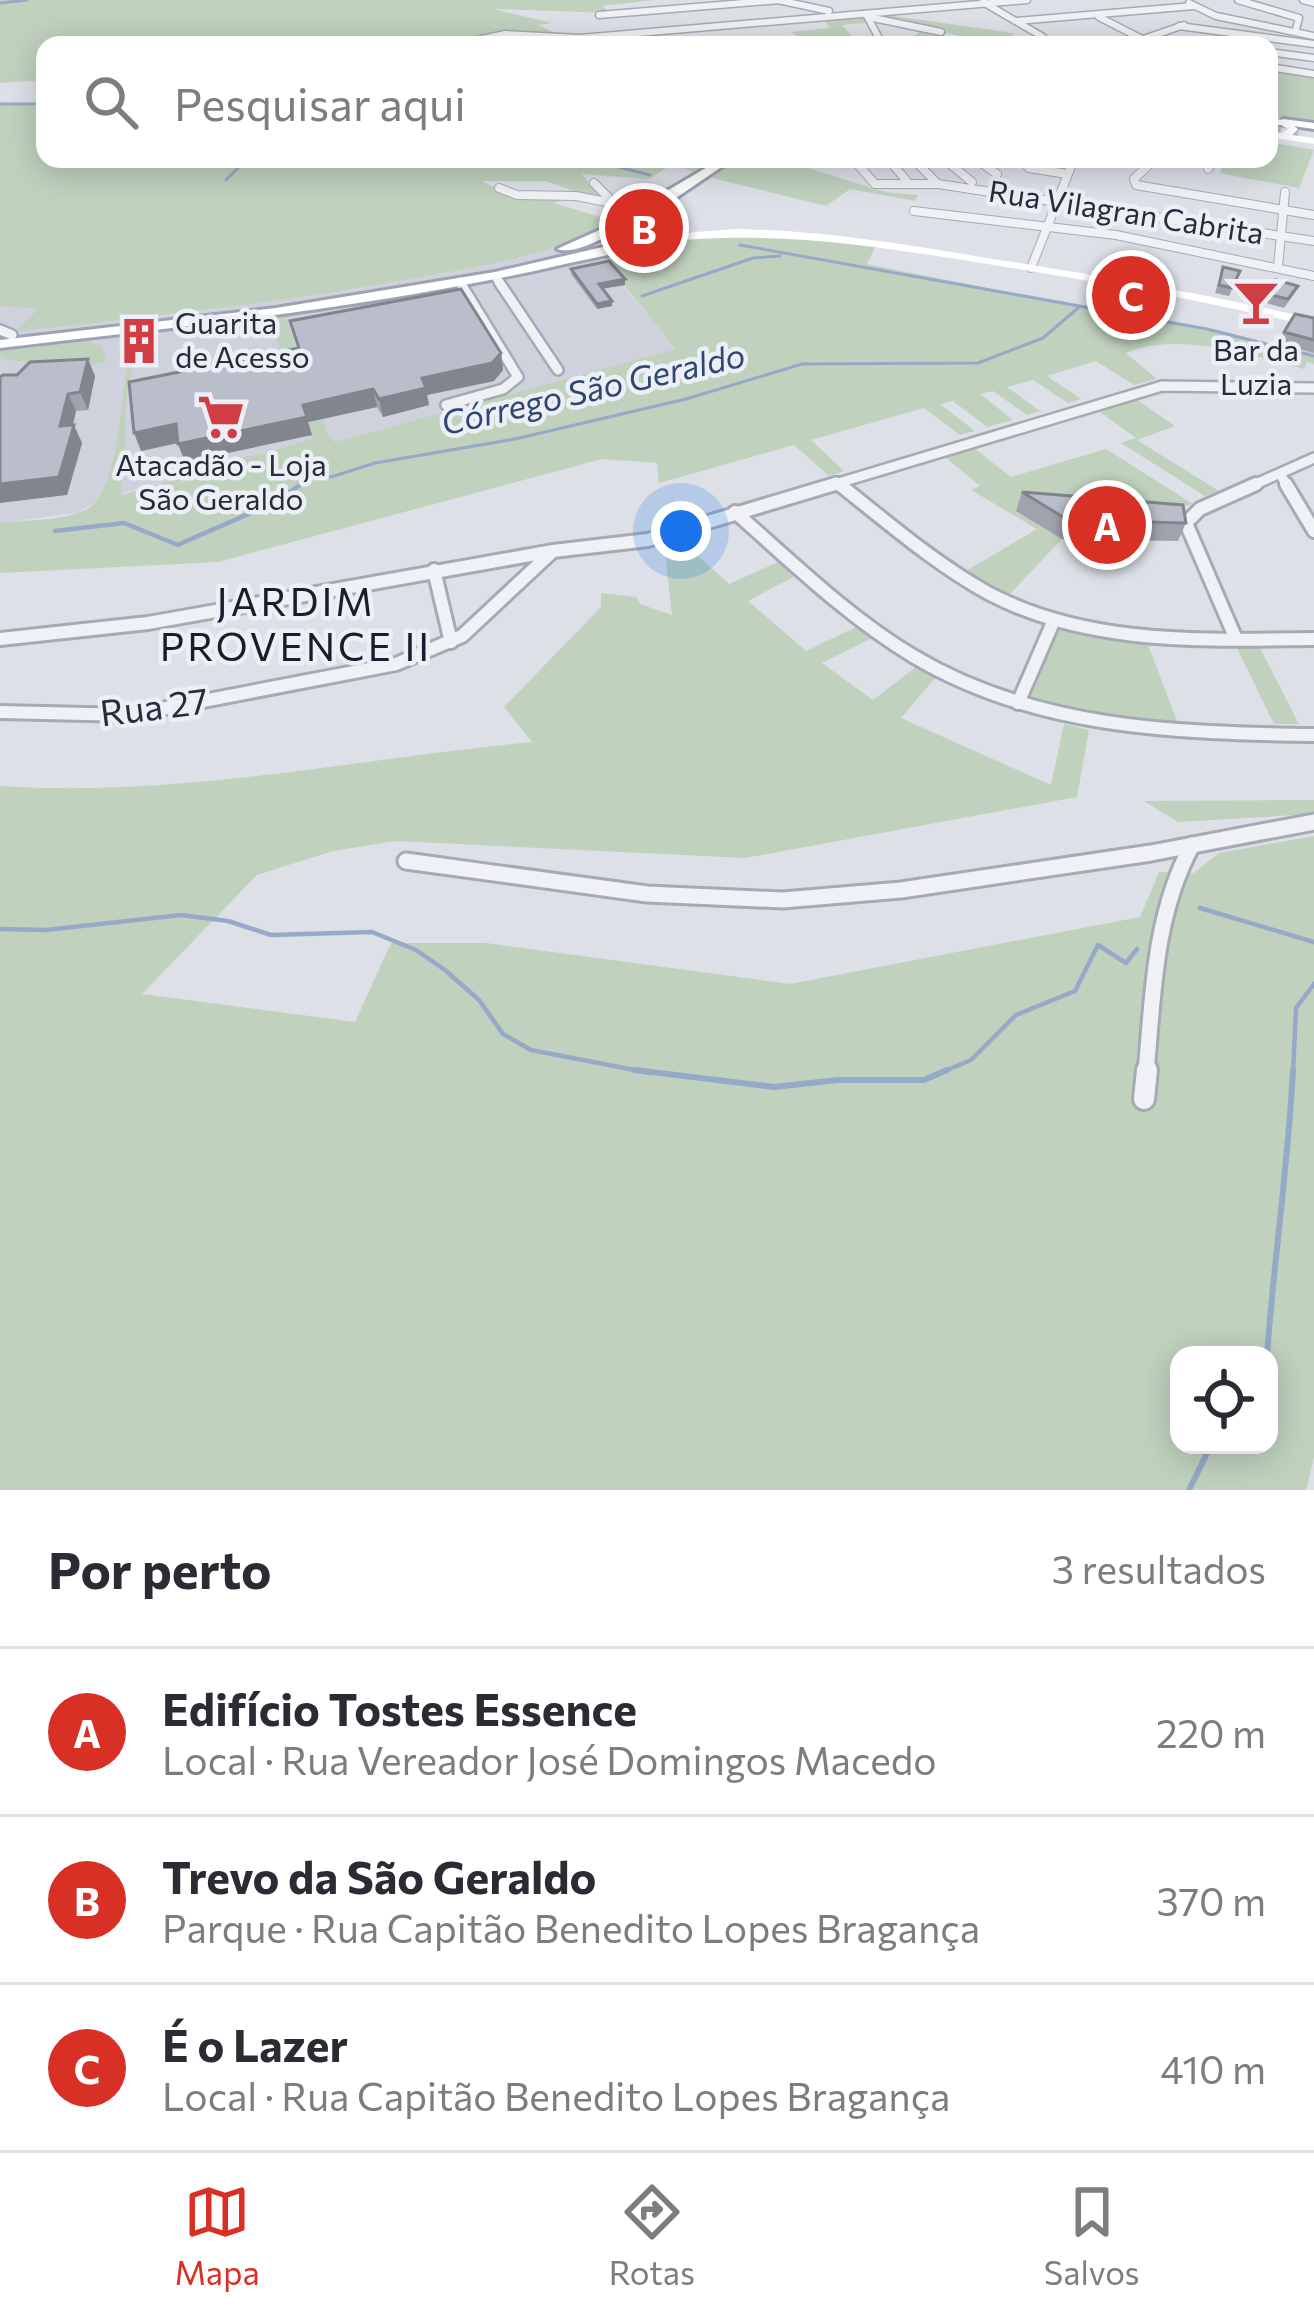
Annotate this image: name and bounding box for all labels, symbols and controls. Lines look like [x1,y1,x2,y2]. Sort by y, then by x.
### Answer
search box [36,36,1278,168]
icon: search [78,69,144,135]
text: Pesquisar aqui [174,75,466,130]
street label: Rua Vilagran Cabrita [986,171,1267,251]
pin: B [605,183,683,273]
pin: C [1092,250,1170,340]
bar icon: Bar da Luzia [1231,277,1281,327]
place label: Guarita de Acesso [175,303,310,374]
building icon: Guarita de Acesso [114,316,164,366]
place label: Bar da Luzia [1213,330,1299,401]
water label: Córrego São Geraldo [437,333,749,442]
supermarket icon: Atacadão - Loja São Geraldo [196,392,246,442]
place label: Atacadão - Loja São Geraldo [115,445,327,516]
pin: A [1068,480,1146,570]
your location [651,501,711,561]
district label: JARDIM PROVENCE II [160,576,432,669]
street label: Rua 27 [97,677,210,733]
map controls [1170,1346,1278,1454]
button: locate [1170,1346,1278,1454]
text: Por perto [48,1537,272,1600]
text: 3 resultados [1052,1544,1266,1592]
text: Edifício Tostes Essence [162,1680,637,1735]
text: A [73,1708,101,1756]
text: 220 m [1156,1708,1266,1756]
text: Local · Rua Vereador José Domingos Macedo [162,1735,937,1783]
text: Trevo da São Geraldo [162,1848,597,1903]
text: B [74,1876,100,1924]
text: 370 m [1156,1876,1266,1924]
text: Parque · Rua Capitão Benedito Lopes Bragança [162,1903,980,1951]
text: É o Lazer [162,2016,348,2071]
text: C [74,2044,100,2092]
text: 410 m [1160,2044,1266,2092]
text: Local · Rua Capitão Benedito Lopes Bragança [162,2071,950,2119]
tab: Mapa [174,2179,260,2292]
tab: Rotas [609,2179,695,2292]
tab: Salvos [1044,2179,1140,2292]

